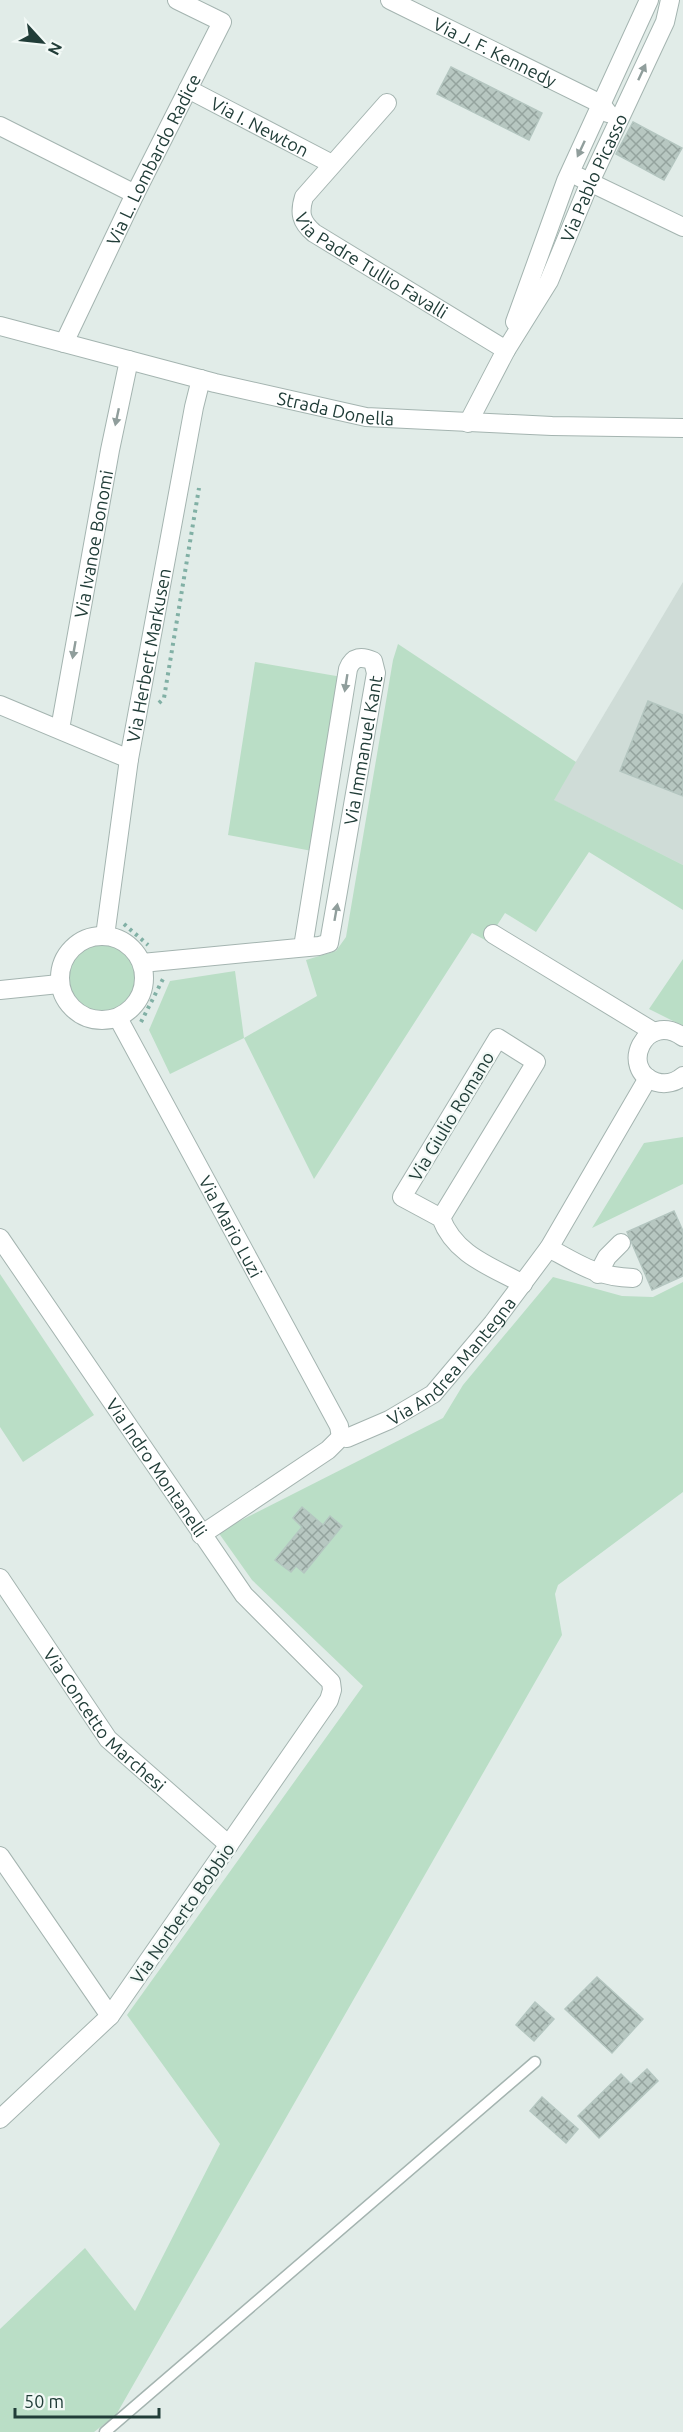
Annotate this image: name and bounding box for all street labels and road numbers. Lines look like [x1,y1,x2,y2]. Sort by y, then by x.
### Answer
street label: Via J. F. Kennedy [430,13,560,91]
street label: Via L. Lombardo Radice [102,71,204,248]
street label: Via I. Newton [208,93,312,160]
street label: Via Pablo Picasso [556,110,631,245]
street label: Via Padre Tullio Favalli [291,210,451,322]
street label: Strada Donella [275,387,395,428]
street label: Via Ivanoe Bonomi [70,468,116,620]
street label: Via Herbert Markusen [122,567,174,744]
street label: Via Immanuel Kant [340,674,385,827]
street label: Via Giulio Romano [404,1048,498,1184]
street label: Via Mario Luzi [195,1172,267,1281]
street label: Via Andrea Mantegna [384,1293,519,1429]
street label: Via Indro Montanelli [102,1394,211,1541]
street label: Via Concetto Marchesi [40,1644,170,1795]
street label: Via Norberto Bobbio [126,1839,238,1987]

